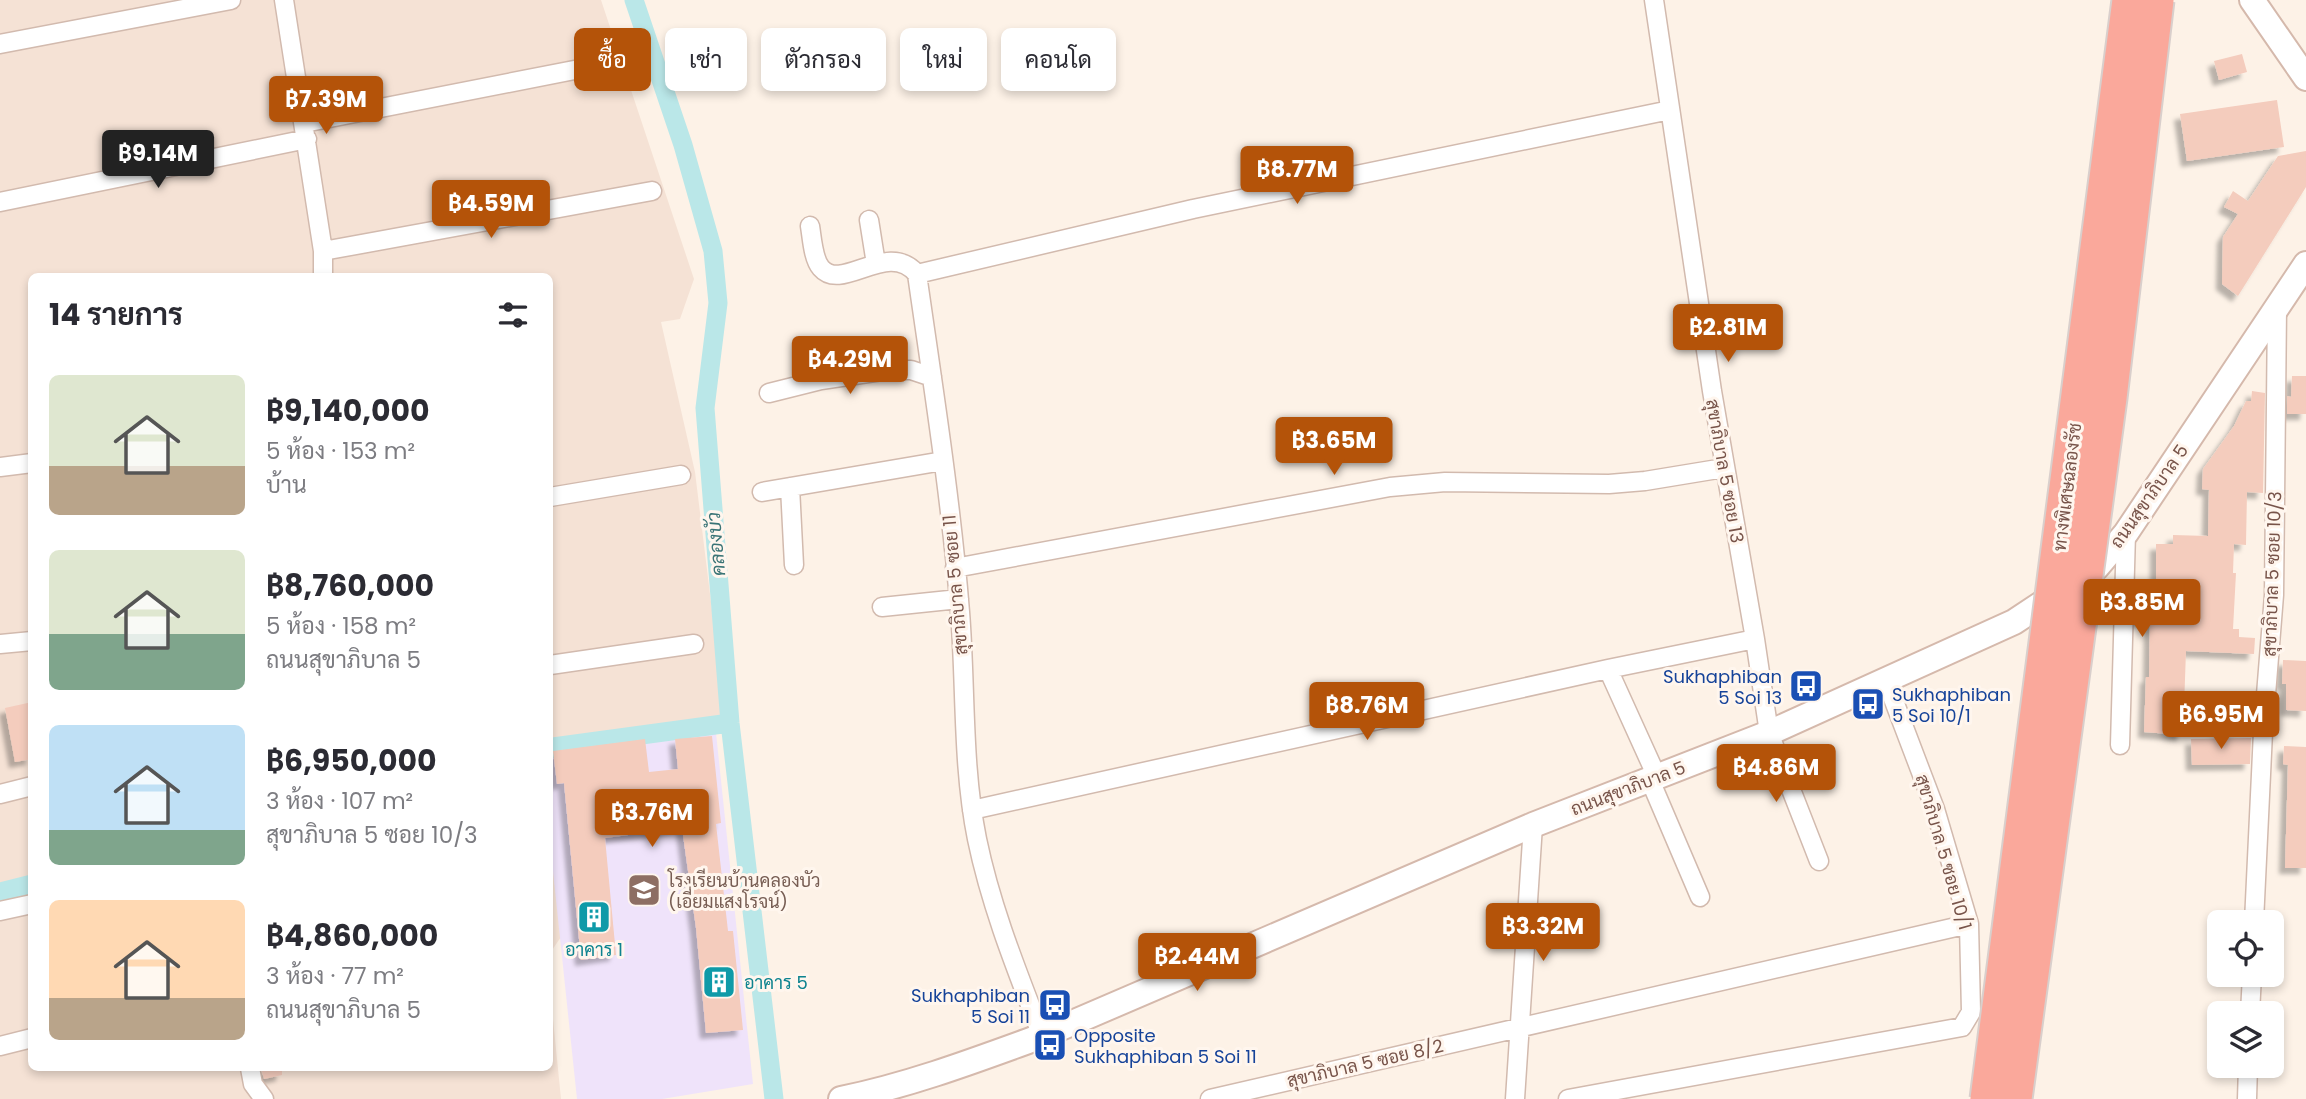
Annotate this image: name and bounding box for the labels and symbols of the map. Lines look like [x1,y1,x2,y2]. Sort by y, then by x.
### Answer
pin: ฿7.39M [269,76,383,136]
pin: ฿9.14M [101,130,215,190]
pin: ฿8.77M [1240,146,1354,206]
pin: ฿4.59M [434,180,548,240]
pin: ฿2.81M [1671,304,1785,364]
pin: ฿4.29M [793,336,907,396]
street label: สุขาภิบาล 5 ซอย 13 [1700,397,1750,545]
pin: ฿3.65M [1277,418,1391,477]
street label: ทางพิเศษฉลองรัช [2047,421,2087,553]
street label: ถนนสุขาภิบาล 5 [2104,439,2194,553]
street label: สุขาภิบาล 5 ซอย 10/3 [2257,491,2287,657]
water label: คลองบัว [700,511,732,577]
street label: สุขาภิบาล 5 ซอย 11 [936,514,974,656]
pin: ฿3.85M [2085,580,2199,639]
place label: Sukhaphiban 5 Soi 13 [1663,664,1782,710]
bus stop icon: Sukhaphiban 5 Soi 13 [1787,667,1825,705]
pin: ฿8.76M [1310,682,1424,742]
place label: Sukhaphiban 5 Soi 10/1 [1892,682,2011,728]
bus stop icon: Sukhaphiban 5 Soi 10/1 [1849,685,1887,723]
pin: ฿6.95M [2164,692,2278,751]
pin: ฿4.86M [1719,744,1833,804]
street label: ถนนสุขาภิบาล 5 [1567,755,1689,821]
street label: สุขาภิบาล 5 ซอย 10/1 [1910,771,1978,933]
pin: ฿3.76M [595,790,709,849]
place label: โรงเรียนบ้านคลองบัว (เอี่ยมแสงโรจน์) [667,868,820,914]
school or university icon: โรงเรียนบ้านคลองบัว (เอี่ยมแสงโรจน์) [625,871,663,909]
building icon: อาคาร 1 [575,898,613,936]
pin: ฿3.32M [1486,904,1600,963]
pin: ฿2.44M [1140,934,1254,993]
place label: อาคาร 1 [565,937,623,962]
building icon: อาคาร 5 [700,963,738,1001]
place label: อาคาร 5 [744,970,808,995]
place label: Sukhaphiban 5 Soi 11 [911,983,1030,1029]
bus stop icon: Sukhaphiban 5 Soi 11 [1036,986,1074,1024]
place label: Opposite Sukhaphiban 5 Soi 11 [1074,1023,1257,1069]
bus stop icon: Opposite Sukhaphiban 5 Soi 11 [1031,1026,1069,1064]
street label: สุขาภิบาล 5 ซอย 8/2 [1284,1033,1446,1093]

